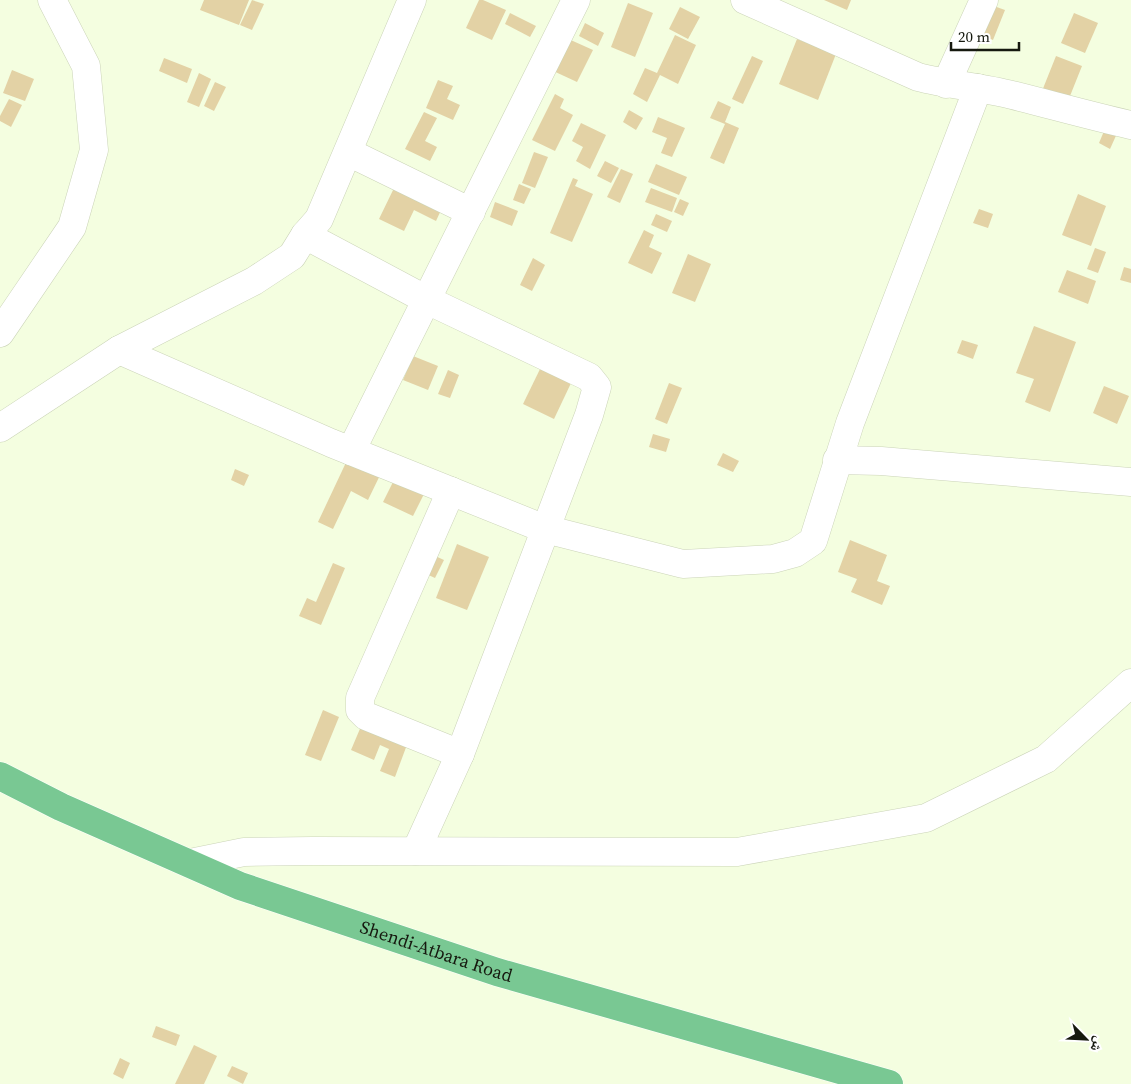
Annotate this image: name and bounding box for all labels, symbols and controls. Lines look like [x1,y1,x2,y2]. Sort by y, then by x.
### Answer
scale bar [951,20,1018,52]
text: 20 m [958,26,990,47]
street label: Shendi-Atbara Road [357,914,515,988]
north arrow [1061,1014,1111,1064]
text: ش [1086,1033,1110,1055]

